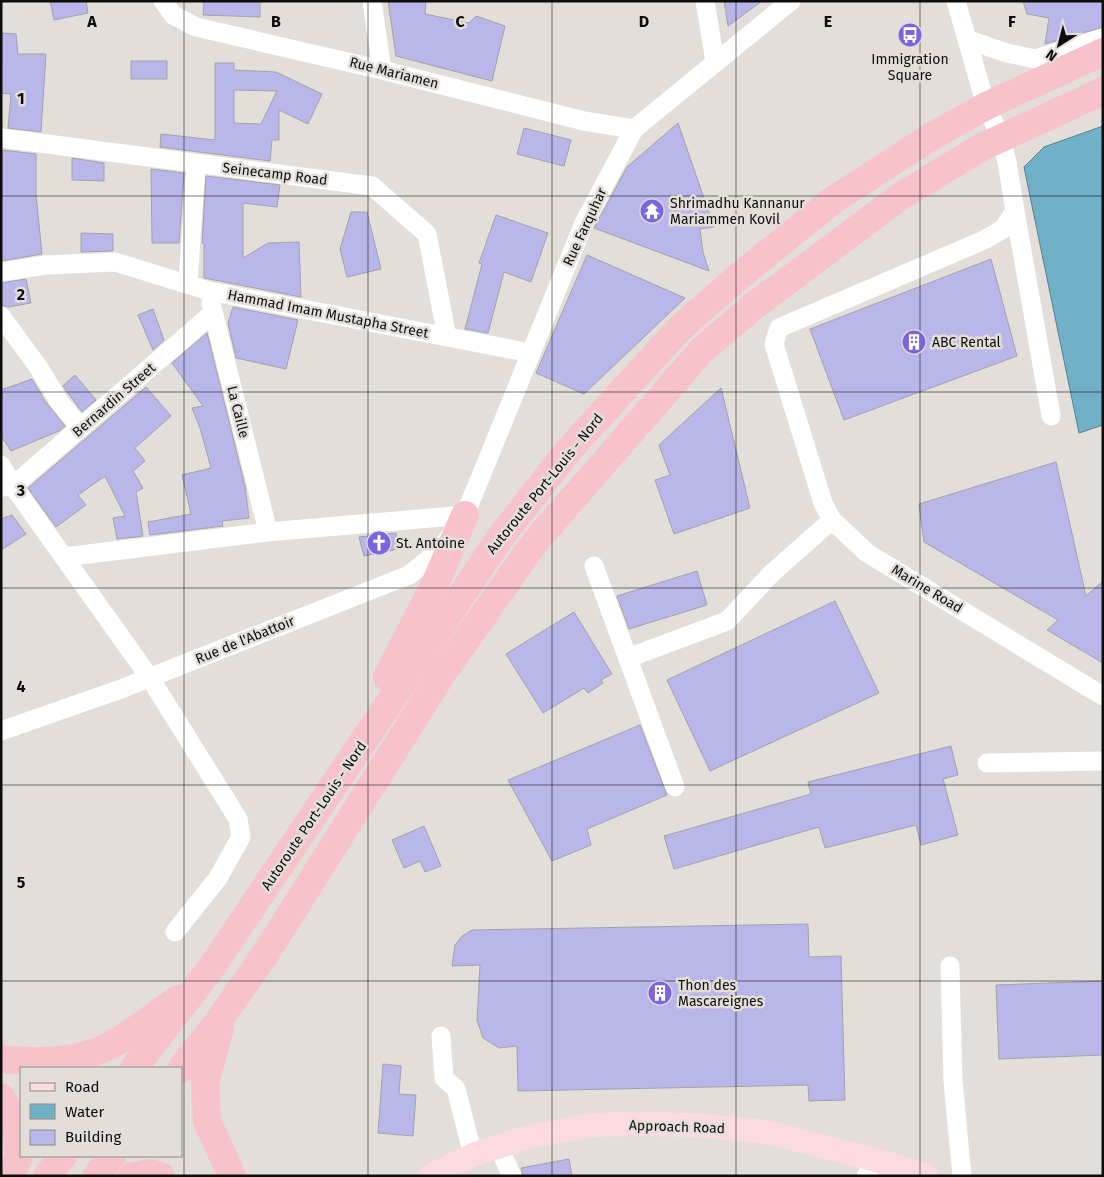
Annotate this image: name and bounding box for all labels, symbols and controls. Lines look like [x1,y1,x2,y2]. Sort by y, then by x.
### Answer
text: A [86,12,97,31]
text: B [271,12,281,31]
text: C [455,12,465,31]
text: D [639,12,649,31]
text: E [824,12,832,31]
text: F [1008,12,1016,31]
north arrow [1034,20,1084,70]
bus stop icon: Immigration Square [897,22,923,48]
text: N [1043,46,1060,65]
place label: Immigration Square [871,51,949,84]
street label: Rue Mariamen [348,54,440,92]
text: 1 [17,89,25,108]
street label: Seinecamp Road [222,159,328,189]
street label: Rue Farquhar [559,185,611,269]
place label: Shrimadhu Kannanur Mariammen Kovil [670,195,805,228]
temple icon: Shrimadhu Kannanur Mariammen Kovil [639,198,665,224]
text: 2 [17,285,25,304]
street label: Hammad Imam Mustapha Street [226,286,431,342]
building icon: ABC Rental [901,329,927,355]
place label: ABC Rental [932,334,1001,351]
street label: Bernardin Street [69,359,160,441]
street label: La Caille [223,384,253,440]
street label: Autoroute Port-Louis - Nord [483,410,607,558]
text: 3 [16,481,25,500]
church icon: St. Antoine [366,530,392,556]
place label: St. Antoine [396,535,465,552]
street label: Marine Road [888,561,966,617]
street label: Rue de l'Abattoir [193,612,298,668]
text: 4 [16,677,26,696]
street label: Autoroute Port-Louis - Nord [258,738,370,894]
text: 5 [17,873,26,892]
place label: Thon des Mascareignes [678,977,764,1010]
building icon: Thon des Mascareignes [647,980,673,1006]
legend [20,1067,182,1157]
text: Road [65,1078,100,1096]
text: Water [65,1103,104,1121]
street label: Approach Road [629,1117,725,1137]
text: Building [65,1128,121,1146]

